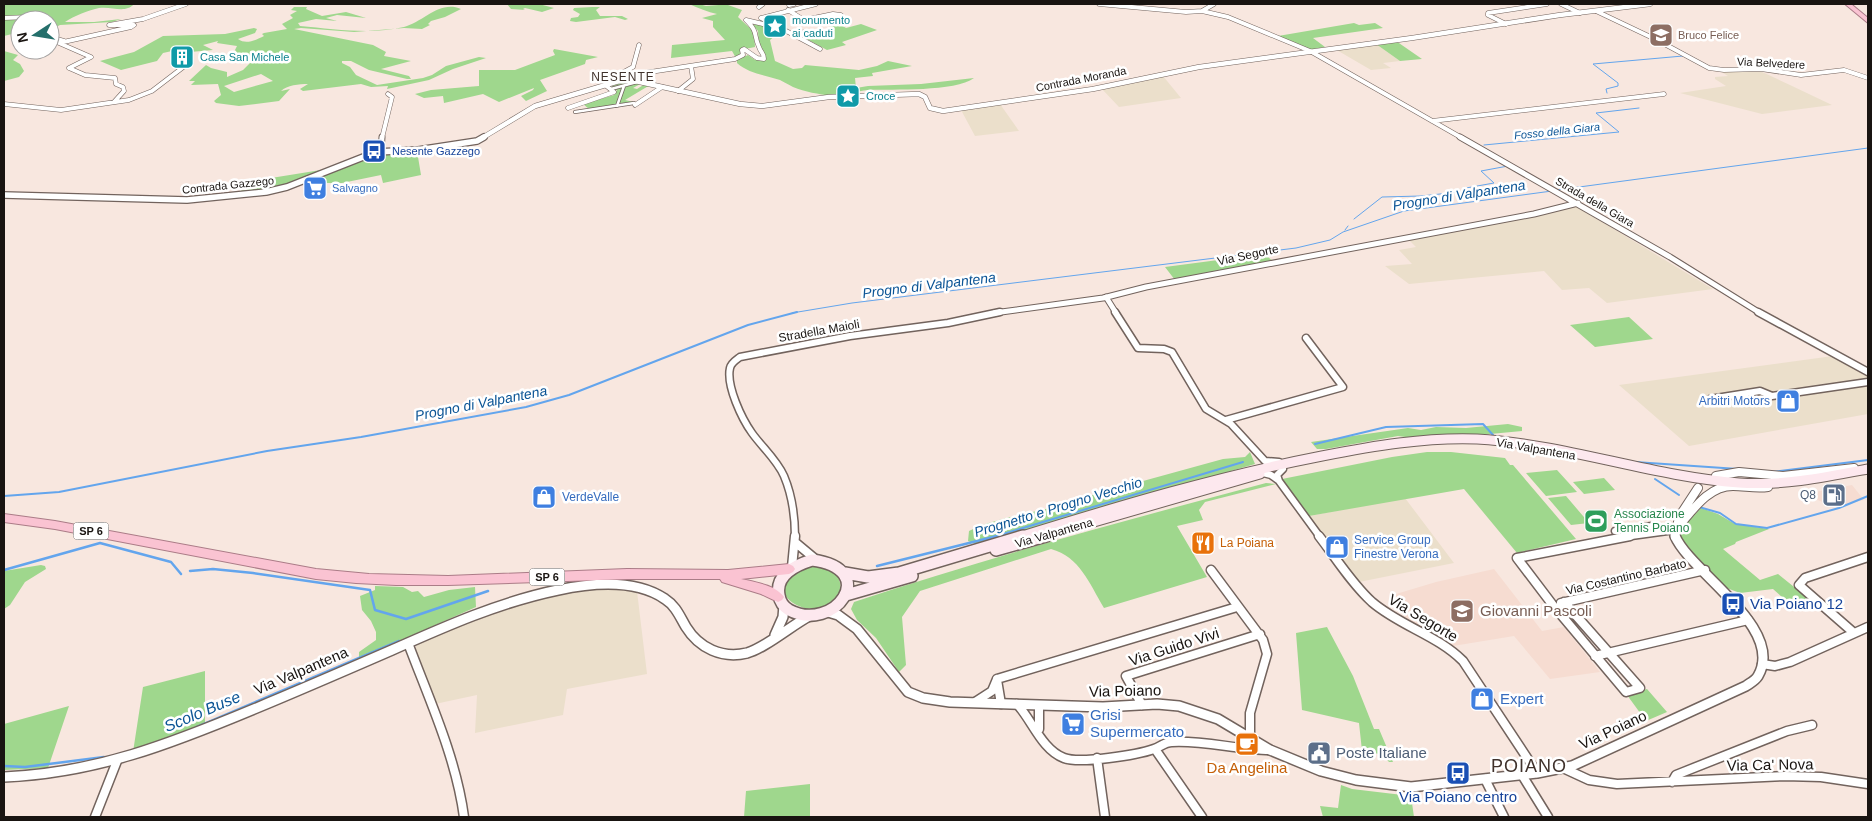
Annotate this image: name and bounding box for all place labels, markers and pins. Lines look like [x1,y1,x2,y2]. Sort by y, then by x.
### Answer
place icon: monumento ai caduti [762,13,788,39]
place label: monumento ai caduti [792,14,850,39]
school or university icon: Bruco Felice [1648,22,1674,48]
place label: Bruco Felice [1678,29,1739,41]
building icon: Casa San Michele [169,44,195,70]
place label: Casa San Michele [200,51,289,63]
place icon: Croce [835,83,861,109]
place label: Croce [866,90,895,102]
bus stop icon: Nesente Gazzego [361,138,387,164]
place label: Nesente Gazzego [392,145,480,157]
supermarket icon: Salvagno [302,175,328,201]
place label: Salvagno [332,182,378,194]
shop icon: Arbitri Motors [1775,388,1801,414]
place label: Arbitri Motors [1699,394,1770,408]
fuel station icon: Q8 [1821,482,1847,508]
shop icon: VerdeValle [531,484,557,510]
place label: Q8 [1800,488,1816,502]
place label: VerdeValle [562,490,619,504]
place label: Associazione Tennis Poiano [1614,507,1690,535]
sports icon: Associazione Tennis Poiano [1583,508,1609,534]
restaurant icon: La Poiana [1190,530,1216,556]
place label: Service Group Finestre Verona [1354,533,1439,561]
shop icon: Service Group Finestre Verona [1324,534,1350,560]
place label: La Poiana [1220,536,1274,550]
bus stop icon: Via Poiano 12 [1720,591,1746,617]
place label: Via Poiano 12 [1750,595,1843,612]
school or university icon: Giovanni Pascoli [1449,598,1475,624]
place label: Giovanni Pascoli [1480,602,1592,619]
shop icon: Expert [1469,686,1495,712]
place label: Expert [1500,690,1544,707]
place label: Grisi Supermercato [1090,706,1184,740]
supermarket icon: Grisi Supermercato [1060,711,1086,737]
cafe icon: Da Angelina [1234,731,1260,757]
public building icon: Poste Italiane [1306,740,1332,766]
place label: Poste Italiane [1336,744,1427,761]
place label: Da Angelina [1207,759,1288,776]
bus stop icon: Via Poiano centro [1445,760,1471,786]
place label: Via Poiano centro [1399,788,1517,805]

